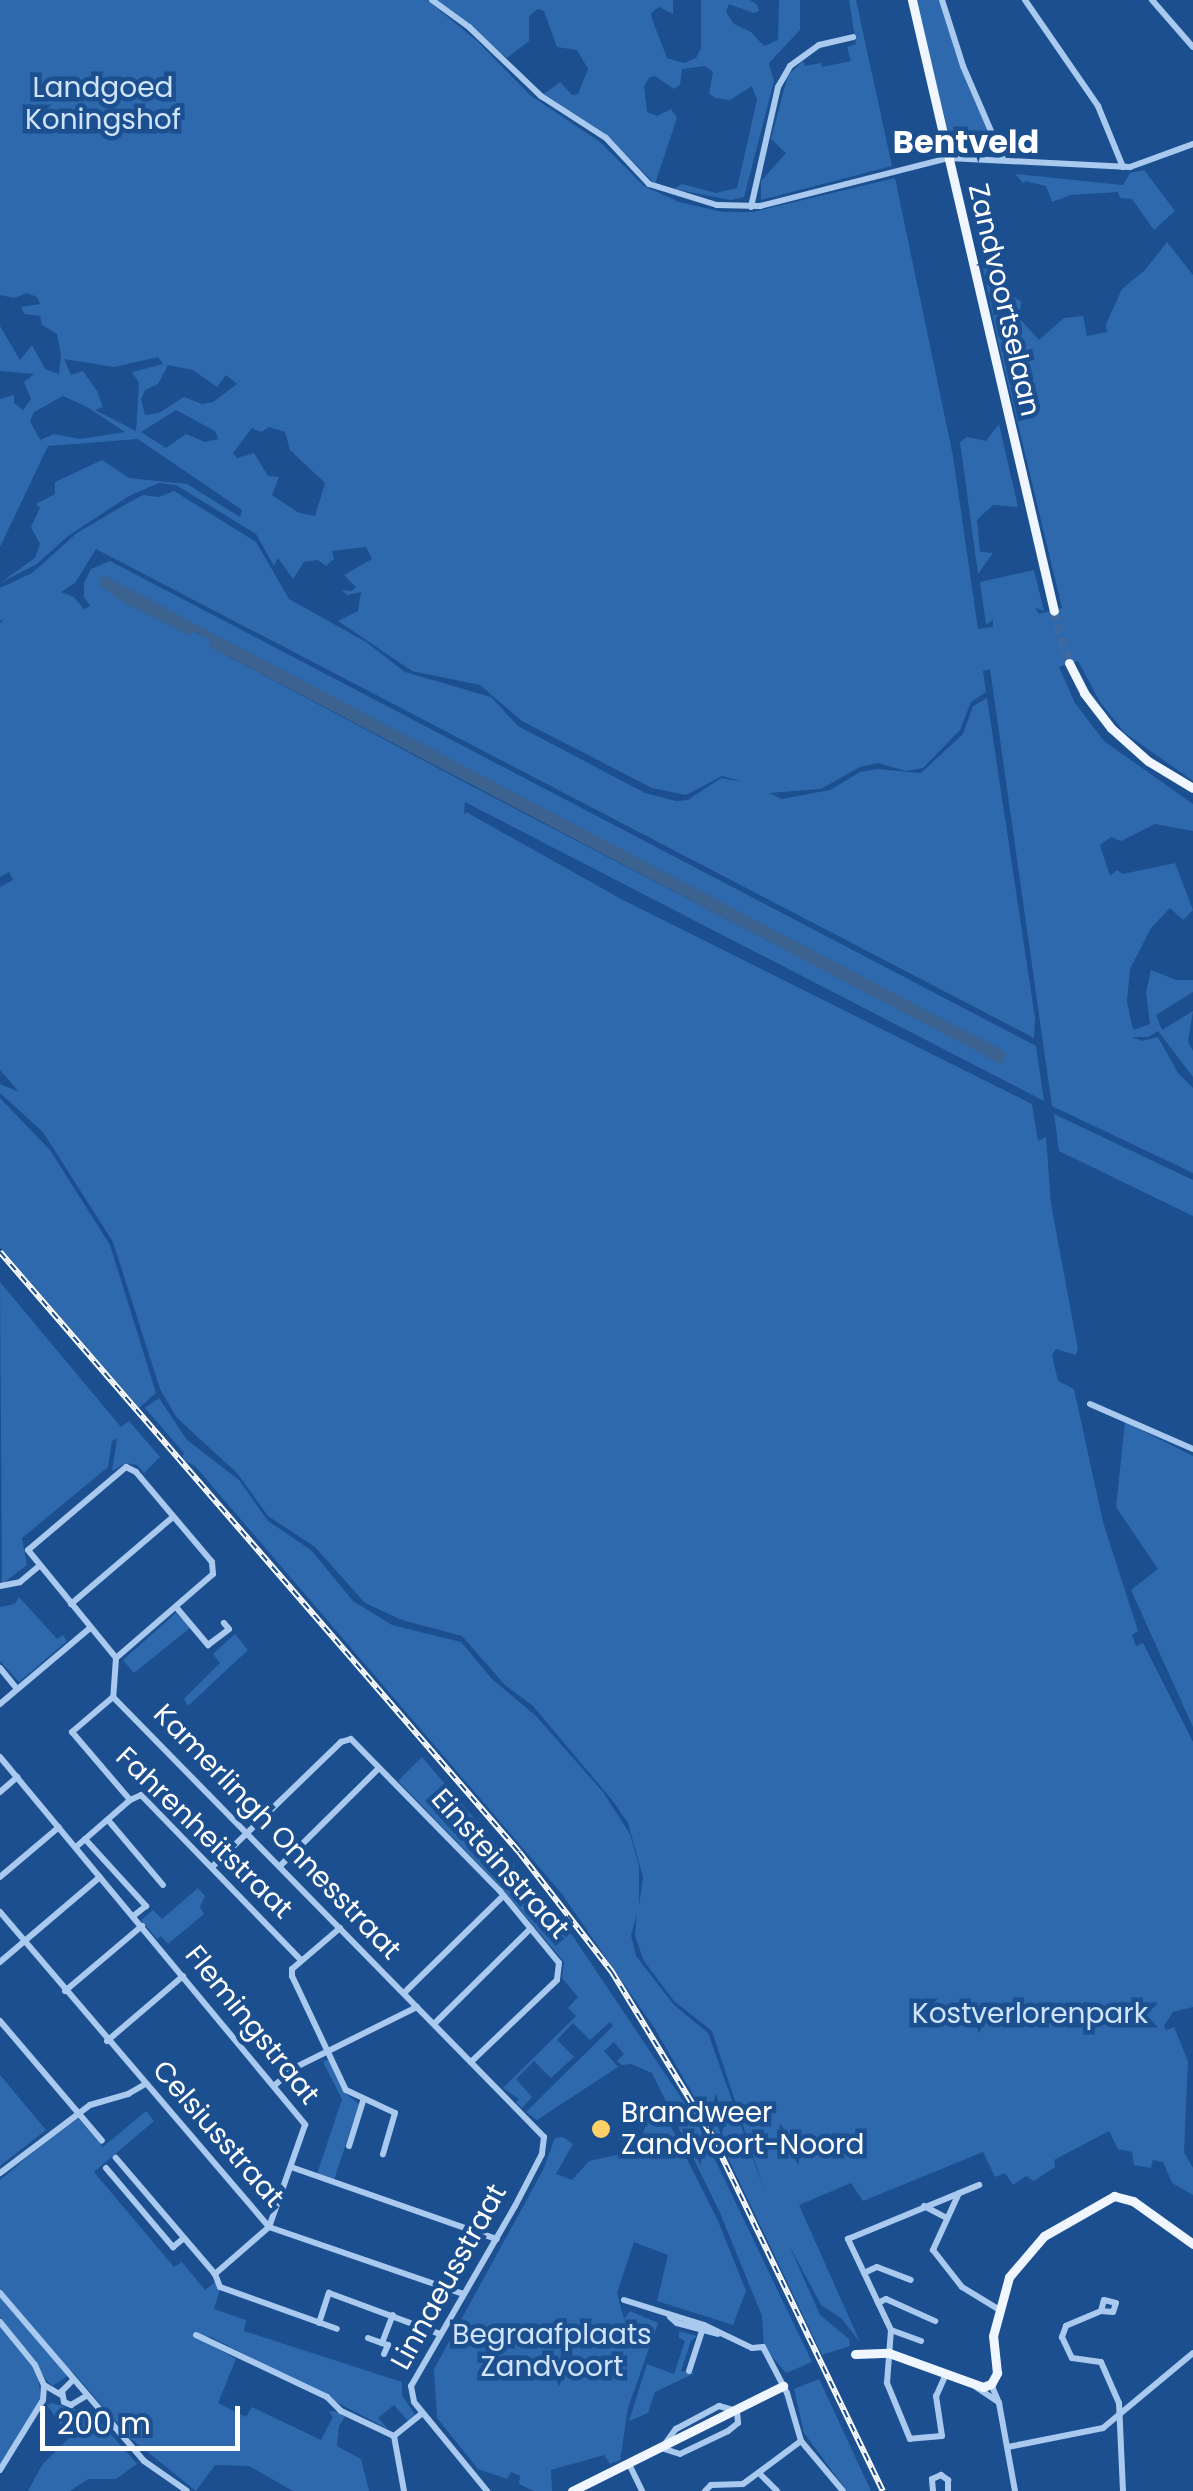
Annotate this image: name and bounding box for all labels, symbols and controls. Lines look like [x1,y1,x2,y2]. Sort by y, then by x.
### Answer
park label: Landgoed Koningshof [25,71,181,137]
district label: Bentveld [893,123,1039,161]
street label: Zandvoortselaan [961,180,1047,420]
street label: Kamerlingh Onnesstraat [146,1698,408,1966]
street label: Fahrenheitstraat [109,1740,299,1926]
street label: Einsteinstraat [424,1782,576,1946]
street label: Flemingstraat [178,1939,326,2111]
park label: Kostverlorenpark [912,1997,1148,2031]
street label: Celsiusstraat [145,2054,291,2214]
place label: Brandweer Zandvoort-Noord [621,2096,864,2162]
marker: Brandweer Zandvoort-Noord [590,2118,612,2140]
street label: Linnaeusstraat [384,2178,514,2376]
park label: Begraafplaats Zandvoort [452,2318,652,2384]
scale bar [45,2386,245,2448]
text: 200 m [57,2402,151,2445]

